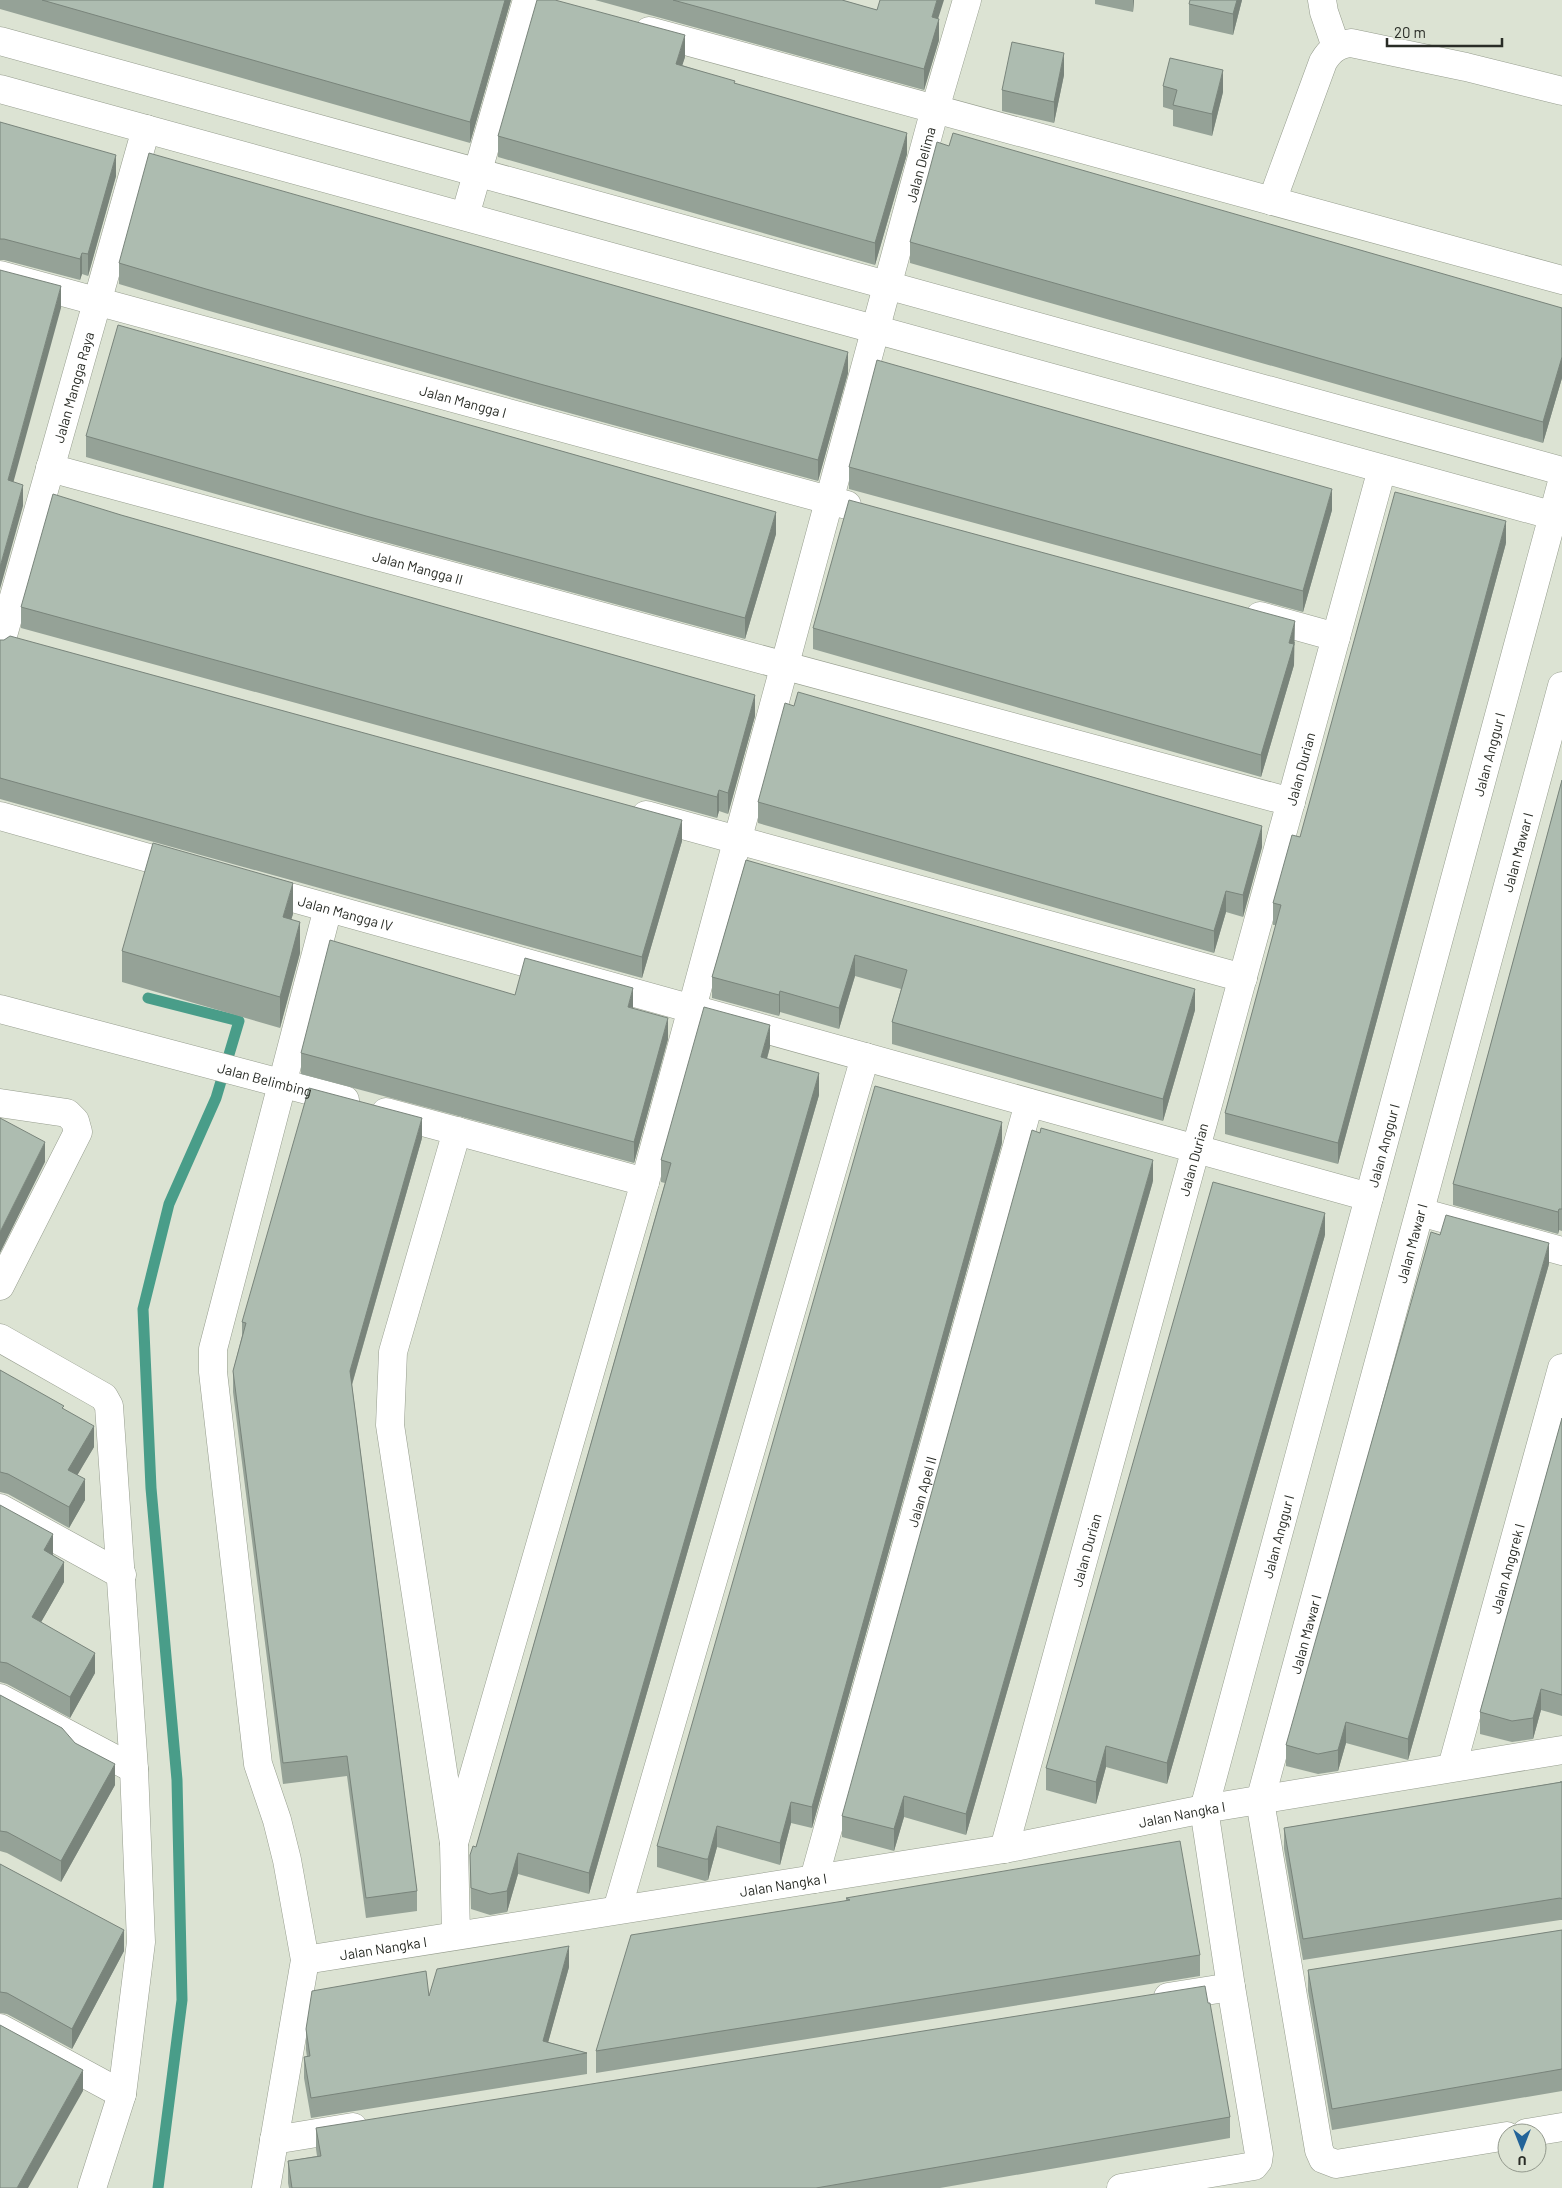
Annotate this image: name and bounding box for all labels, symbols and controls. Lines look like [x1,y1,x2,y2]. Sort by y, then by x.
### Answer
scale bar [1387,15,1502,47]
text: 20 m [1394,23,1426,41]
street label: Jalan Delima [902,125,938,204]
street label: Jalan Mangga Raya [49,330,97,445]
street label: Jalan Mangga I [418,381,509,421]
street label: Jalan Mangga II [371,547,465,587]
street label: Jalan Anggur I [1469,711,1508,798]
street label: Jalan Durian [1282,730,1318,807]
street label: Jalan Mawar I [1498,811,1536,894]
street label: Jalan Mangga IV [296,891,395,934]
street label: Jalan Belimbing [216,1058,314,1099]
street label: Jalan Anggur I [1364,1102,1402,1189]
street label: Jalan Durian [1175,1121,1211,1198]
street label: Jalan Mawar I [1392,1201,1430,1285]
street label: Jalan Apel II [903,1454,939,1529]
street label: Jalan Anggur I [1258,1493,1297,1580]
street label: Jalan Durian [1068,1511,1104,1589]
street label: Jalan Anggrek I [1486,1521,1527,1615]
street label: Jalan Mawar I [1286,1592,1324,1676]
street label: Jalan Nangka I [1137,1797,1226,1830]
street label: Jalan Nangka I [738,1869,828,1899]
street label: Jalan Nangka I [338,1932,428,1963]
north arrow [1497,2123,1547,2173]
text: U [1517,2153,1526,2170]

